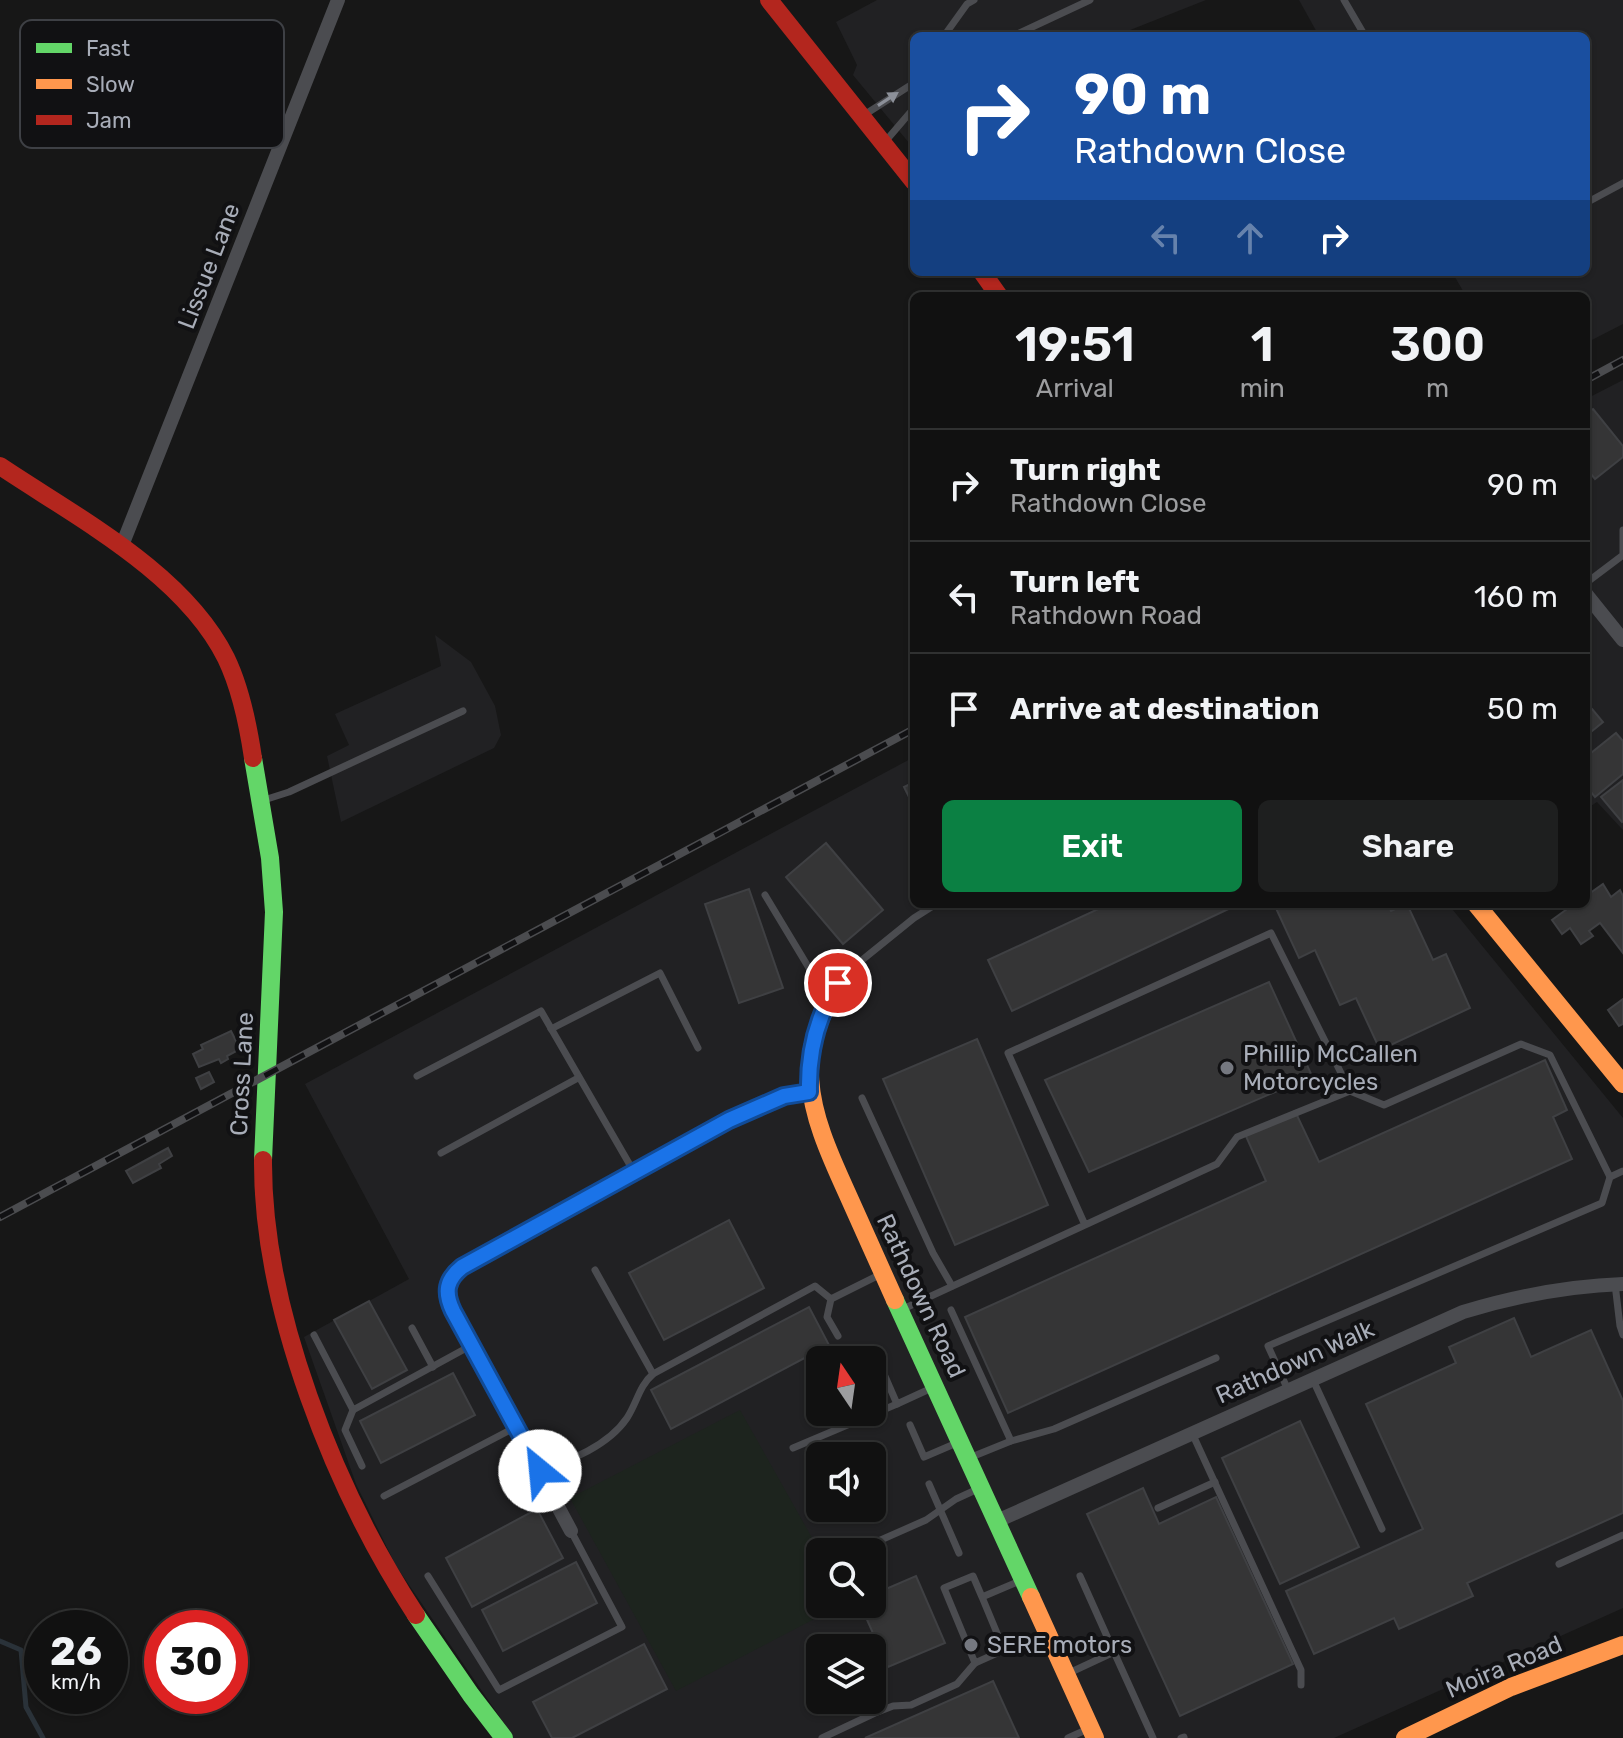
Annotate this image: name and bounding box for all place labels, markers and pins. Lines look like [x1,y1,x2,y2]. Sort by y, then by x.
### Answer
pin [804,949,872,1017]
place label: Phillip McCallen Motorcycles [1243,1040,1418,1096]
marker: Phillip McCallen Motorcycles [1218,1059,1236,1077]
place label: SERE motors [987,1631,1132,1659]
marker: SERE motors [962,1636,980,1654]

